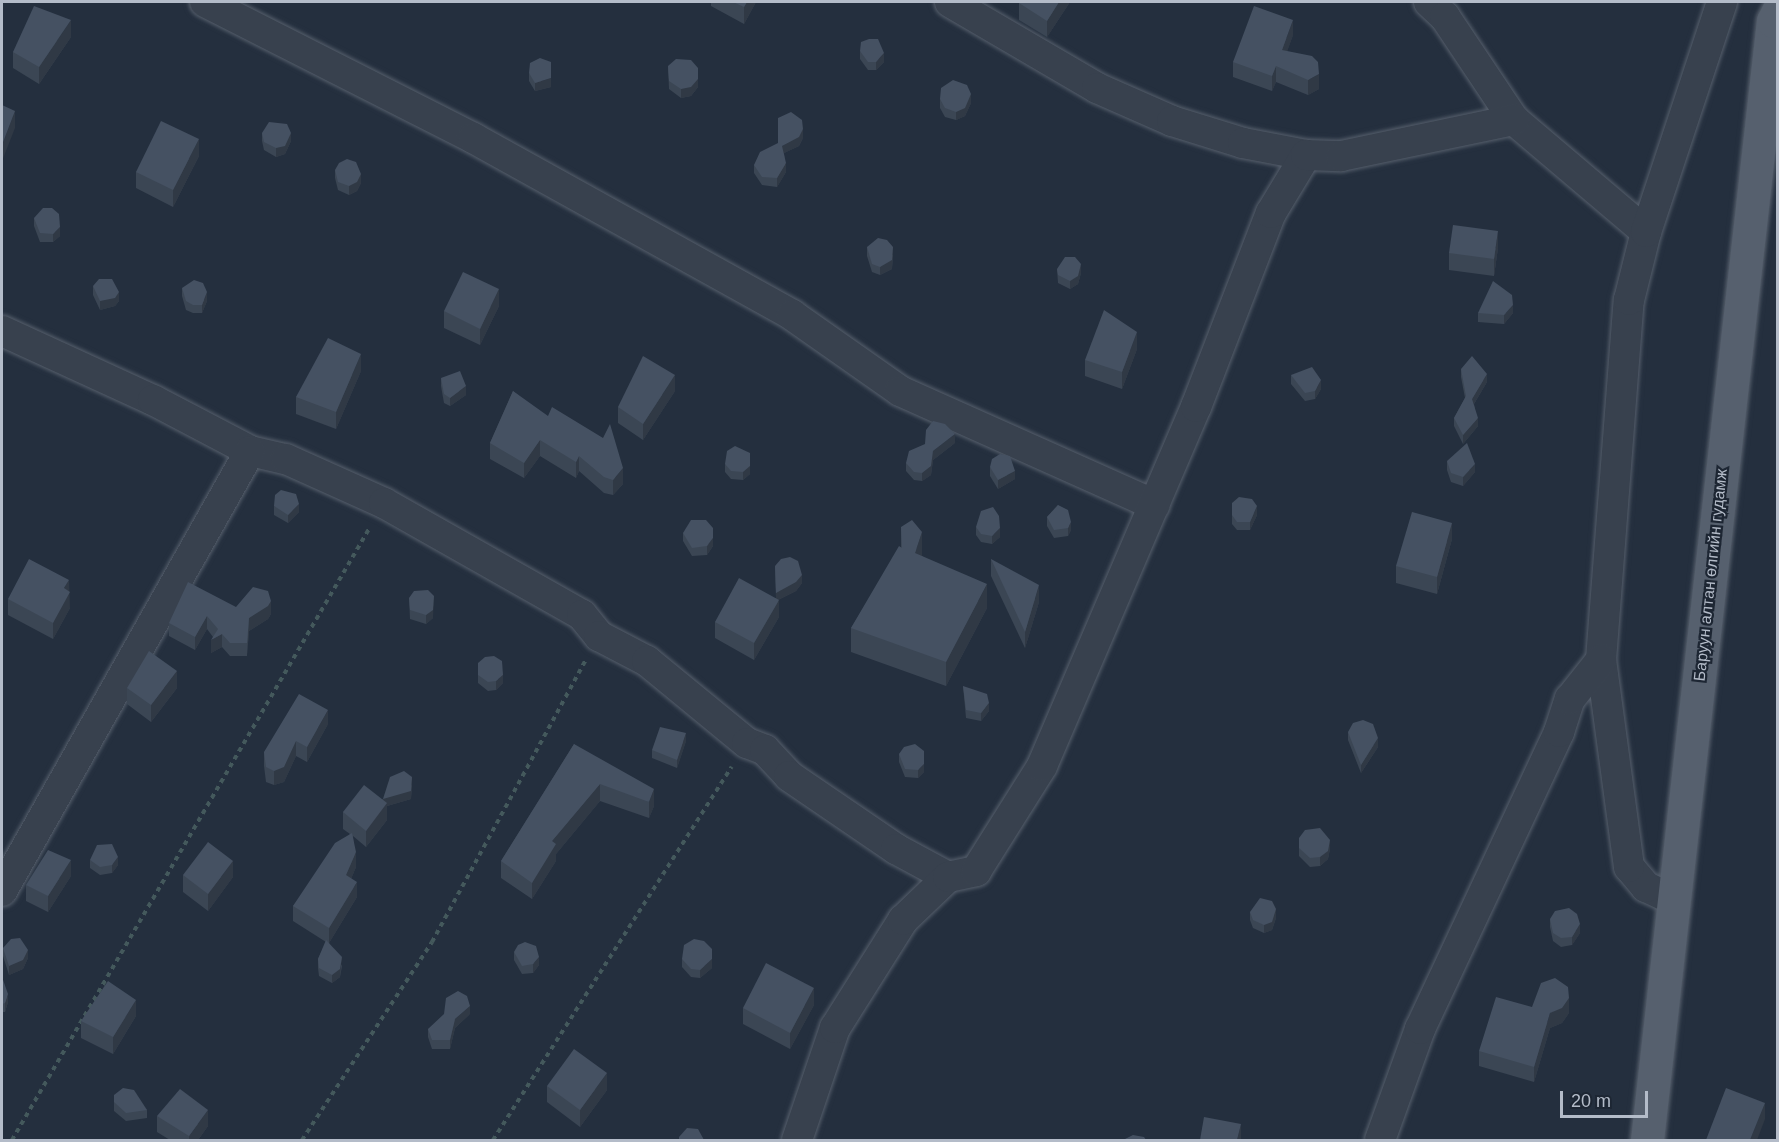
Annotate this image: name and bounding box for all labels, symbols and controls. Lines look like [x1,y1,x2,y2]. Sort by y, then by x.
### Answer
street label: Баруун алтан өлгийн гудамж [1690,468,1732,682]
scale bar [1563,1079,1652,1117]
text: 20 m [1571,1091,1611,1111]

